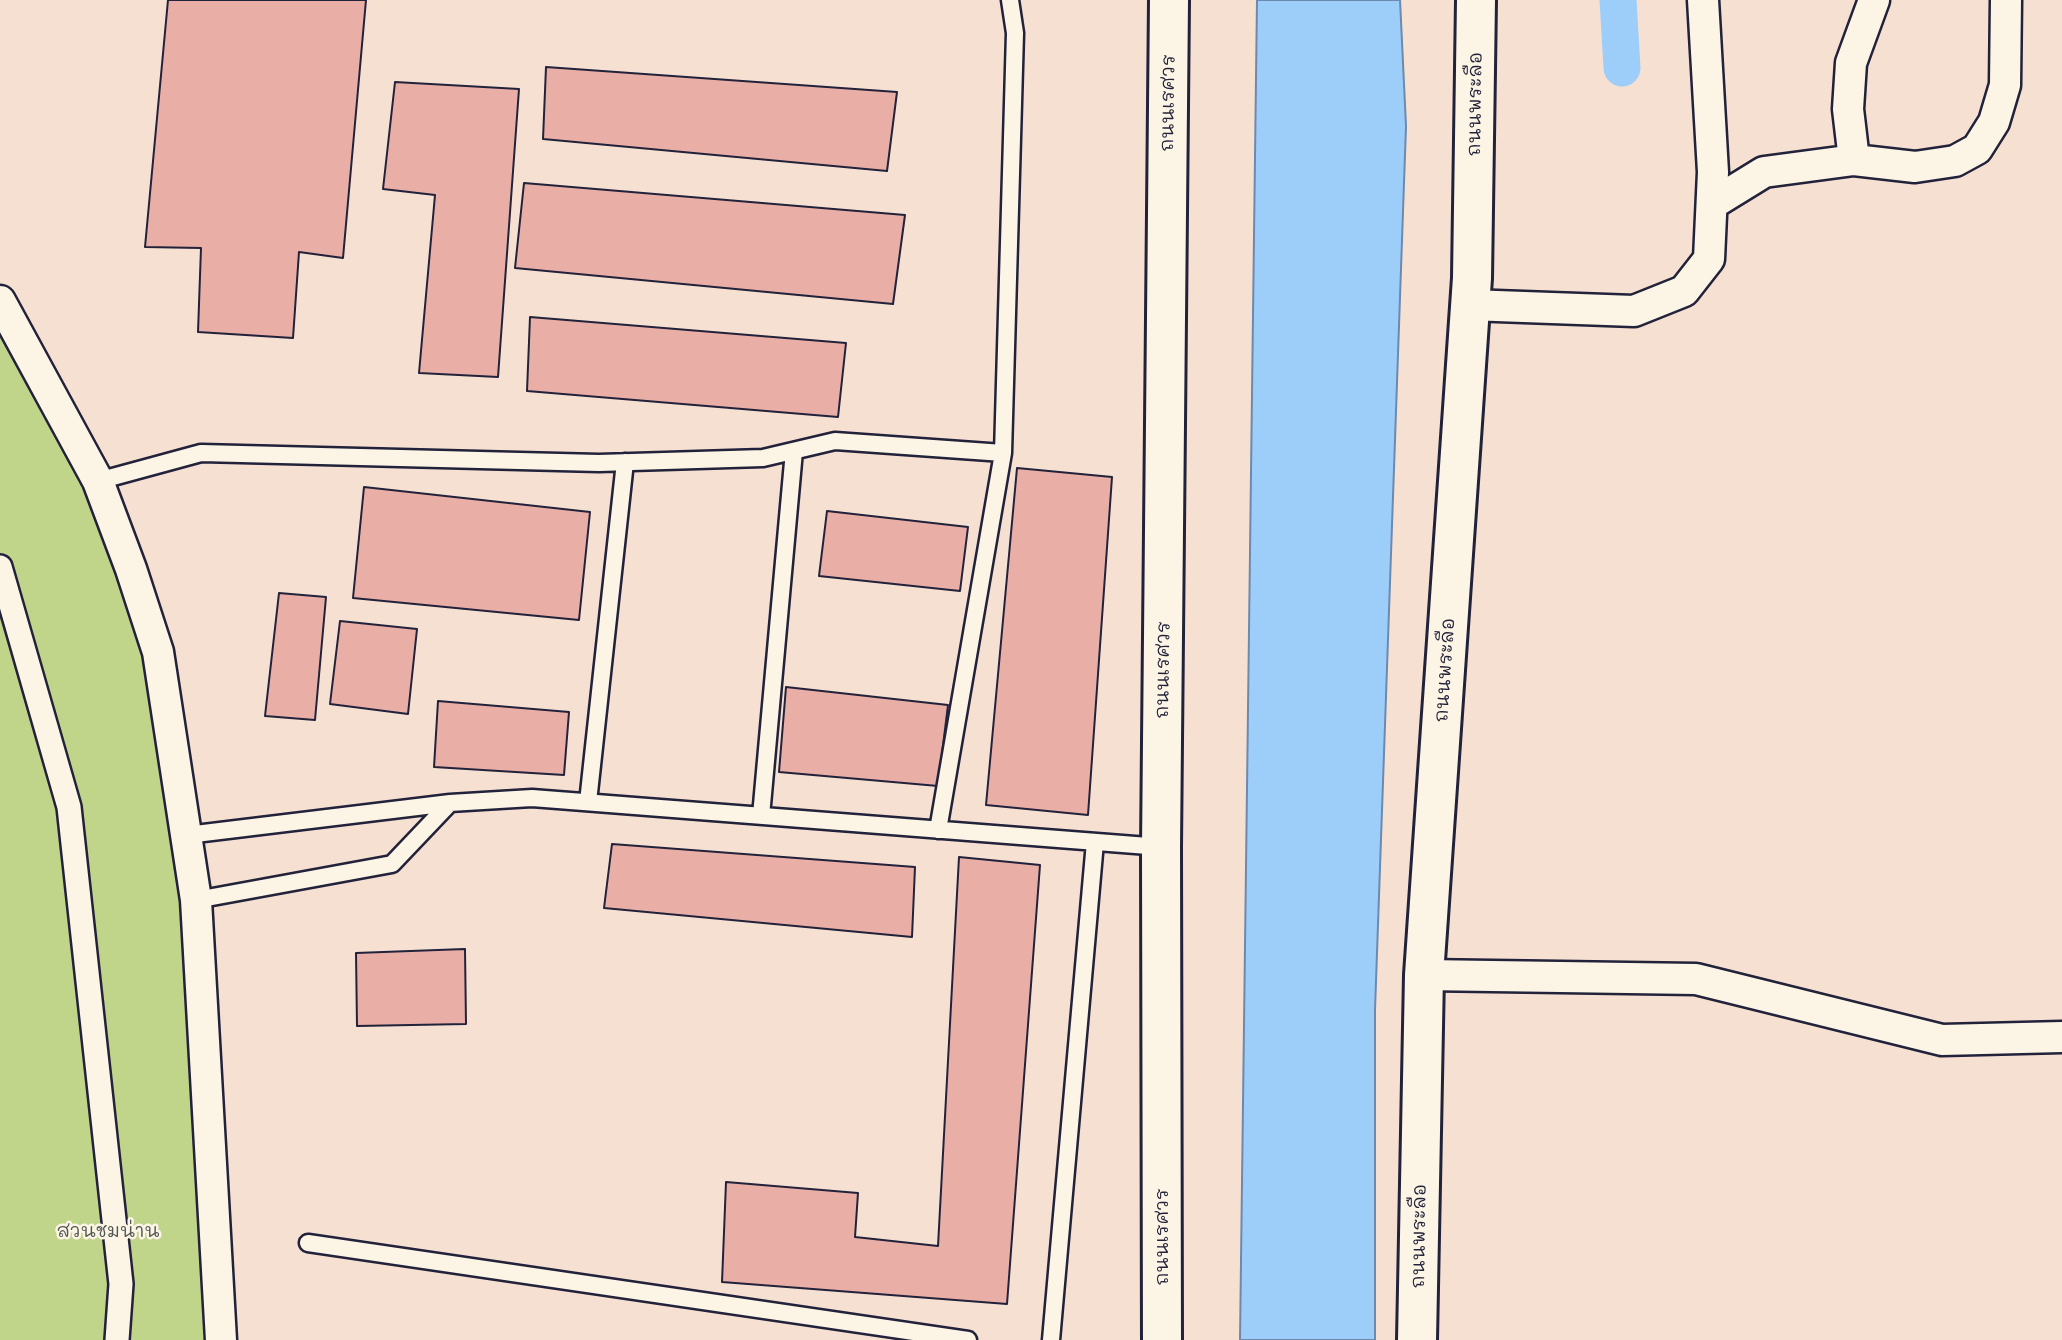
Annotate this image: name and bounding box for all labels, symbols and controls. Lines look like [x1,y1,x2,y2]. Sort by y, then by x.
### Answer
street label: ถนนพระลือ [1463,51,1487,157]
street label: ถนนเรศวร [1156,54,1180,152]
street label: ถนนพระลือ [1430,617,1460,723]
street label: ถนนเรศวร [1151,621,1175,719]
street label: ถนนพระลือ [1407,1183,1431,1289]
street label: ถนนเรศวร [1151,1188,1173,1286]
park label: สวนชมน่าน [56,1220,160,1242]

